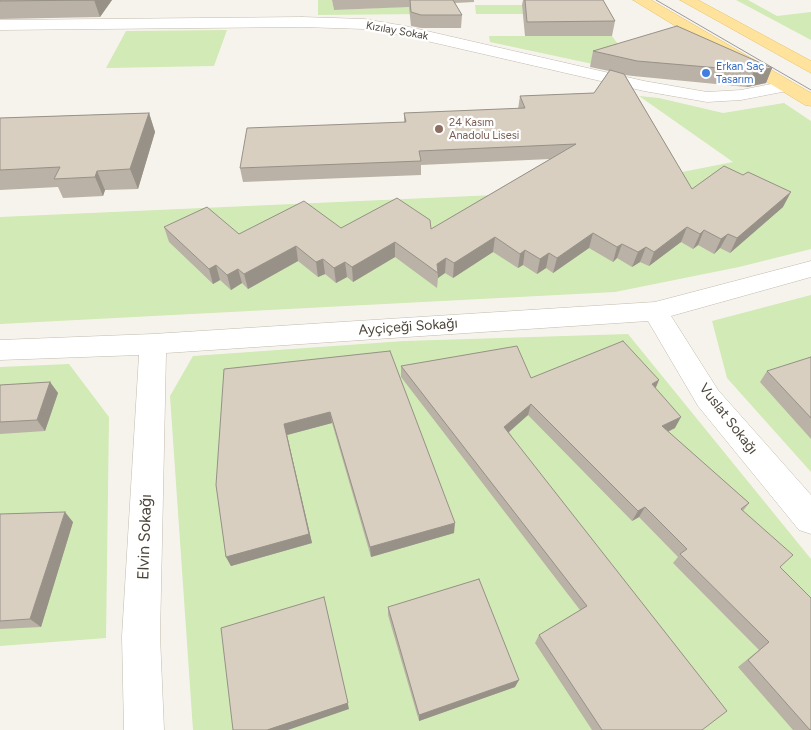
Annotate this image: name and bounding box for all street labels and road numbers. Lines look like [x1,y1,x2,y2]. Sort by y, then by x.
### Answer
street label: Kızılay Sokak [365,19,429,43]
street label: Ayçiçeği Sokağı [358,315,458,339]
street label: Vuslat Sokağı [695,380,761,458]
street label: Elvin Sokağı [134,494,156,580]

